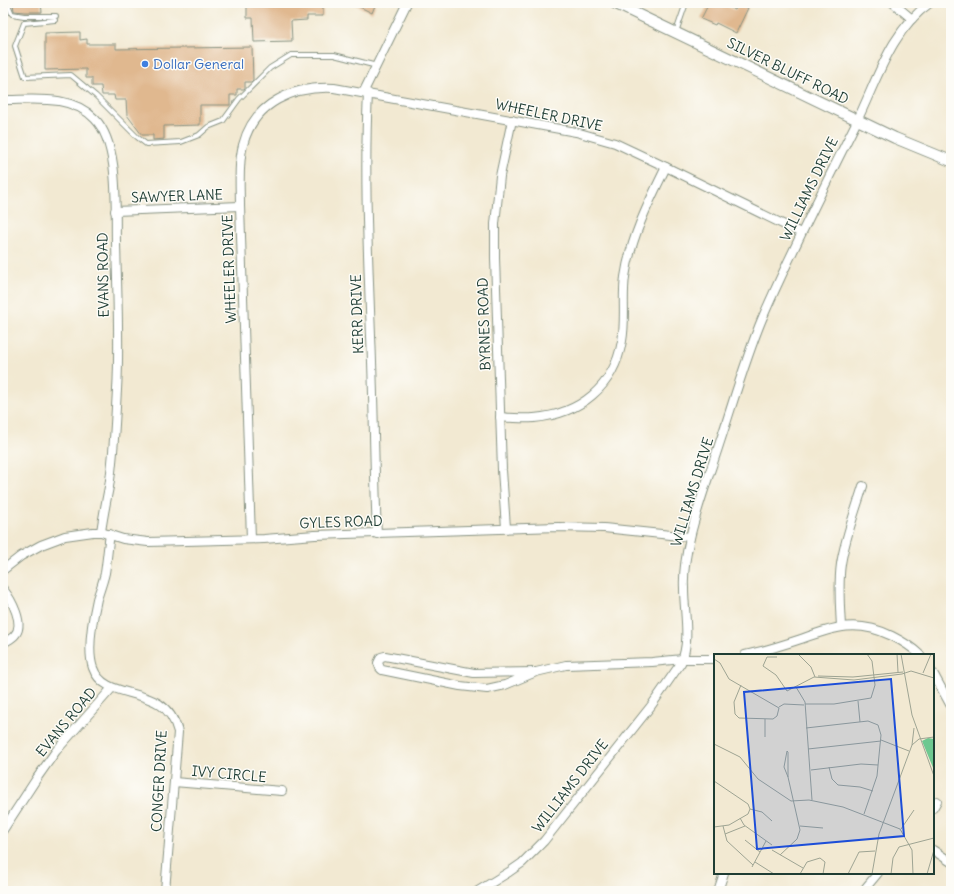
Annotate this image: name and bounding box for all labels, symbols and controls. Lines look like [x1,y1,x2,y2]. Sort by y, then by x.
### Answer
street label: SILVER BLUFF ROAD [724,34,852,108]
place label: Dollar General [153,55,244,73]
marker: Dollar General [140,59,150,69]
street label: WHEELER DRIVE [494,95,604,135]
street label: WILLIAMS DRIVE [776,134,842,244]
street label: SAWYER LANE [131,185,223,207]
street label: WHEELER DRIVE [218,214,240,324]
street label: EVANS ROAD [93,232,113,318]
street label: KERR DRIVE [347,274,367,354]
street label: BYRNES ROAD [473,277,495,371]
street label: WILLIAMS DRIVE [667,435,717,549]
street label: GYLES ROAD [299,512,383,532]
inset map [714,654,934,874]
street label: EVANS ROAD [32,684,100,760]
street label: CONGER DRIVE [147,730,171,832]
street label: WILLIAMS DRIVE [528,736,612,836]
street label: IVY CIRCLE [191,762,267,786]

